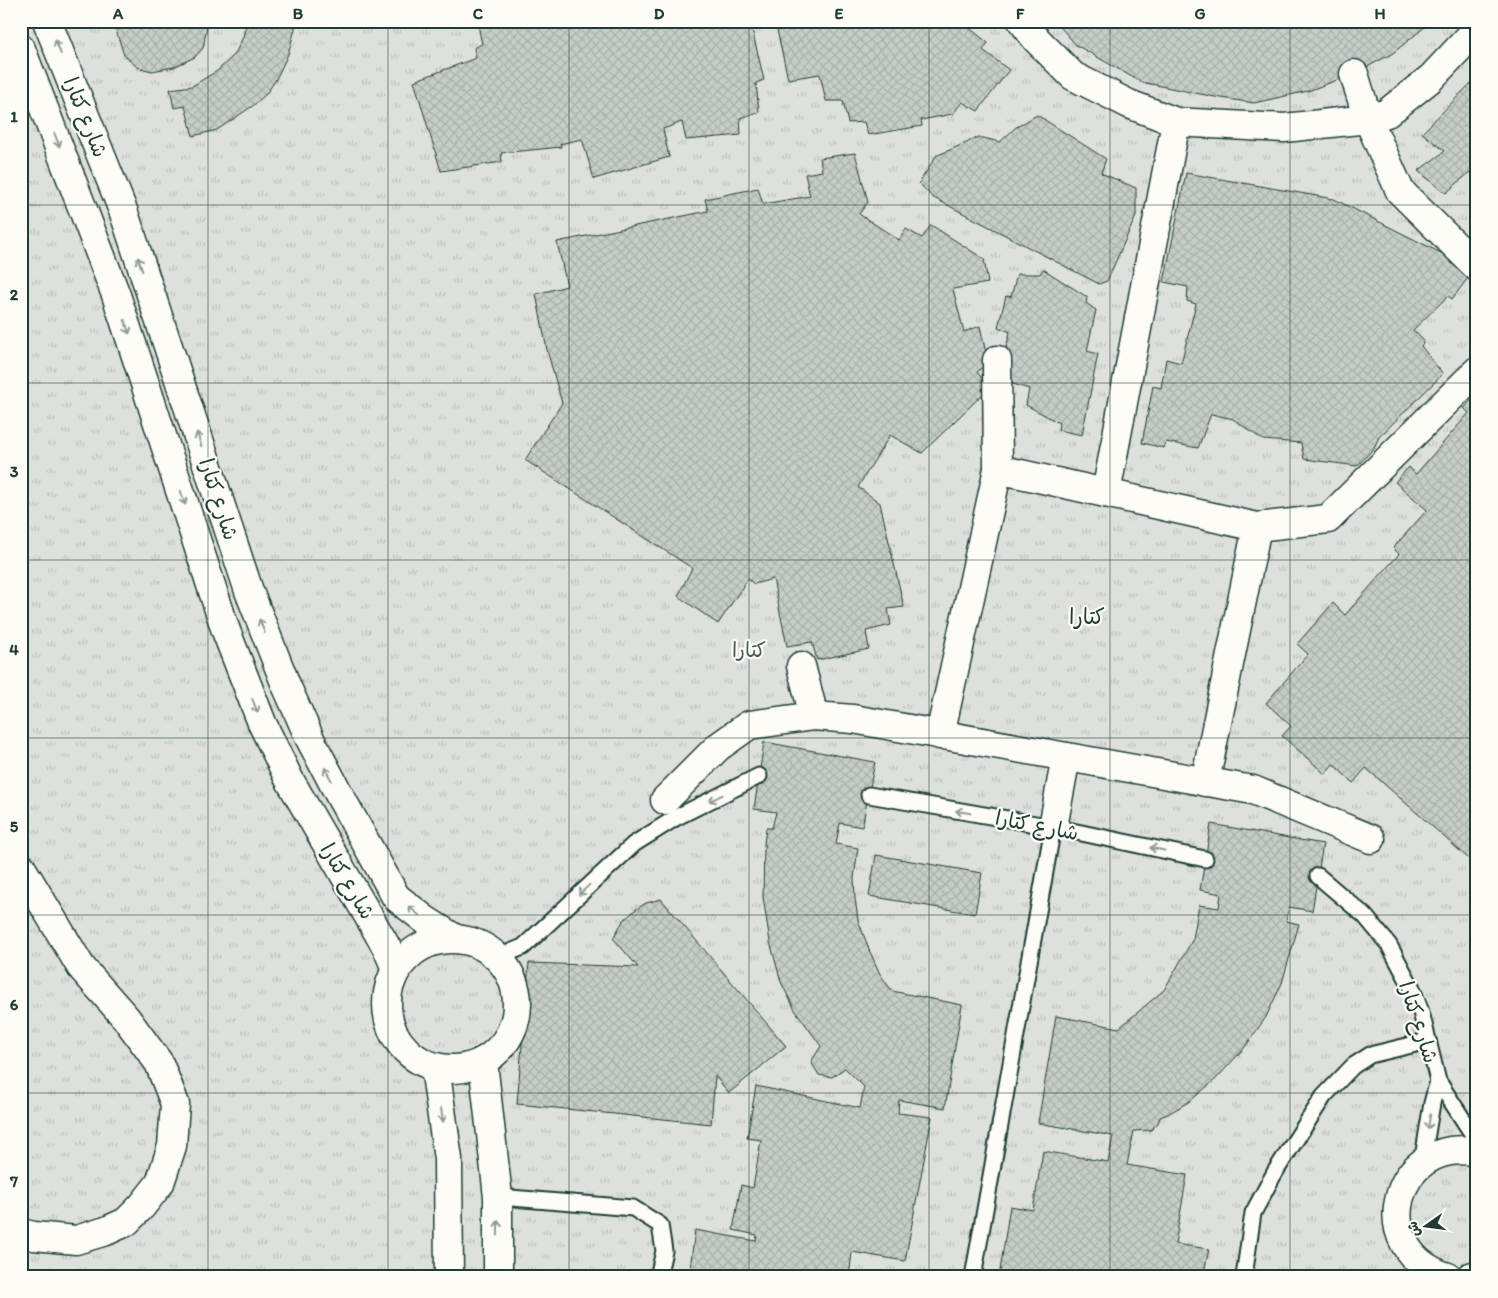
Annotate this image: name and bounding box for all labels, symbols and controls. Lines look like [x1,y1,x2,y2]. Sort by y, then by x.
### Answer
text: A [112,4,124,23]
text: B [293,4,304,23]
text: C [473,4,484,23]
text: D [654,4,665,23]
text: E [835,4,844,23]
text: F [1016,4,1025,23]
text: G [1194,4,1206,23]
text: H [1374,4,1386,23]
one-way arrow [53,40,62,55]
street label: شارع كتارا [56,73,113,162]
text: 1 [10,107,18,126]
one-way arrow [53,132,63,147]
one-way arrow [135,257,145,273]
text: 2 [10,285,19,304]
one-way arrow [122,319,132,335]
one-way arrow [194,431,204,447]
street label: شارع كتارا [191,455,244,544]
text: 3 [10,462,19,481]
one-way arrow [179,490,188,505]
district label: كتارا [1069,603,1105,630]
one-way arrow [257,619,267,634]
park label: كتارا [732,637,766,662]
text: 4 [9,640,19,659]
one-way arrow [251,698,260,713]
one-way arrow [323,767,332,782]
one-way arrow [709,793,724,803]
street label: شارع كتارا [993,805,1081,848]
one-way arrow [956,806,972,816]
text: 5 [10,817,19,836]
street label: شارع كتارا [313,838,380,925]
one-way arrow [1150,844,1166,854]
one-way arrow [577,884,590,896]
one-way arrow [407,905,420,916]
street label: شارع كتارا [1391,978,1444,1067]
text: 6 [10,995,19,1014]
one-way arrow [437,1107,447,1123]
one-way arrow [1423,1114,1433,1130]
text: 7 [9,1172,18,1191]
north arrow [1400,1200,1450,1250]
text: ش [1404,1219,1424,1239]
one-way arrow [493,1220,503,1236]

